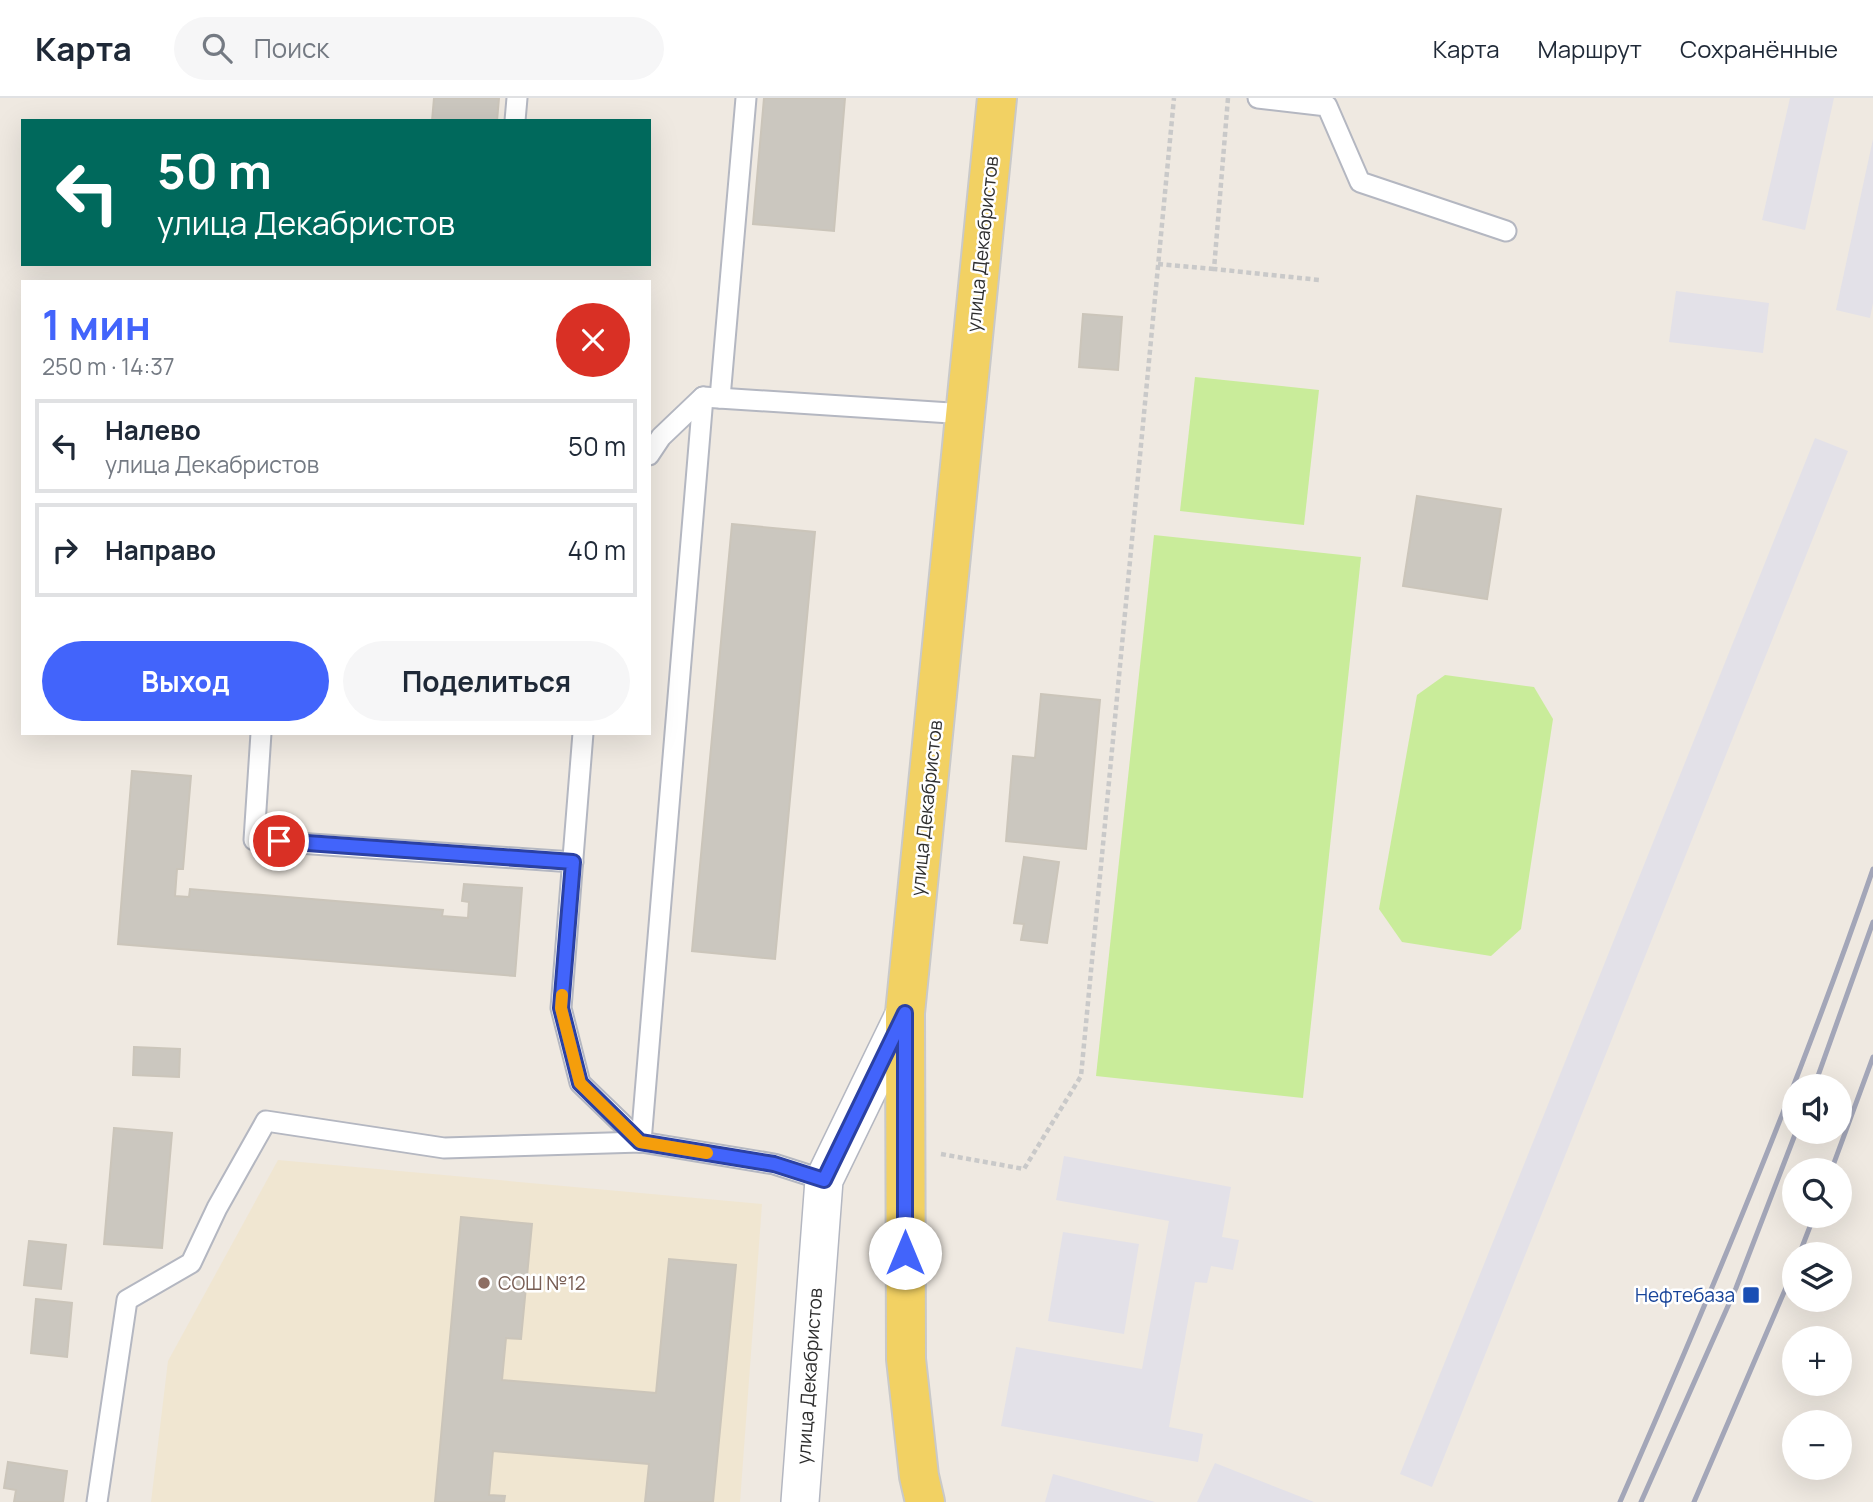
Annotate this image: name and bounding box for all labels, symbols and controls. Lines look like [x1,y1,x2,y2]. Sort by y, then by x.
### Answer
search box [174,17,664,80]
text: Карта [35,26,132,71]
icon: search [198,29,236,67]
text: Поиск [254,30,329,66]
text: Карта [1433,32,1500,65]
text: Маршрут [1538,32,1642,65]
text: Сохранённые [1680,32,1838,65]
text: 50 m [157,137,272,204]
icon: left [42,147,133,238]
street label: улица Декабристов [960,155,1004,333]
text: улица Декабристов [157,201,455,245]
text: 1 мин [42,295,151,353]
button: close [556,303,630,377]
text: 250 m · 14:37 [42,350,175,382]
text: Налево [105,412,201,448]
icon: left [46,427,84,465]
text: 50 m [568,428,626,464]
text: улица Декабристов [105,448,319,480]
icon: right [46,531,84,569]
text: Направо [105,532,216,568]
text: 40 m [568,532,626,568]
button: Выход [42,641,329,721]
button: Поделиться [343,641,630,721]
street label: улица Декабристов [904,719,948,897]
pin [249,811,309,871]
icon: arrive [260,822,298,860]
map controls [1782,1074,1852,1480]
button: sound [1782,1074,1852,1144]
button: search [1782,1158,1852,1228]
position arrow [868,1216,942,1290]
button: layers [1782,1242,1852,1312]
place label: СОШ №12 [498,1270,586,1296]
marker: СОШ №12 [476,1275,492,1291]
place label: Нефтебаза [1635,1282,1735,1308]
marker: Нефтебаза [1741,1285,1761,1305]
street label: улица Декабристов [790,1287,828,1465]
button: + [1782,1326,1852,1396]
button: − [1782,1410,1852,1480]

